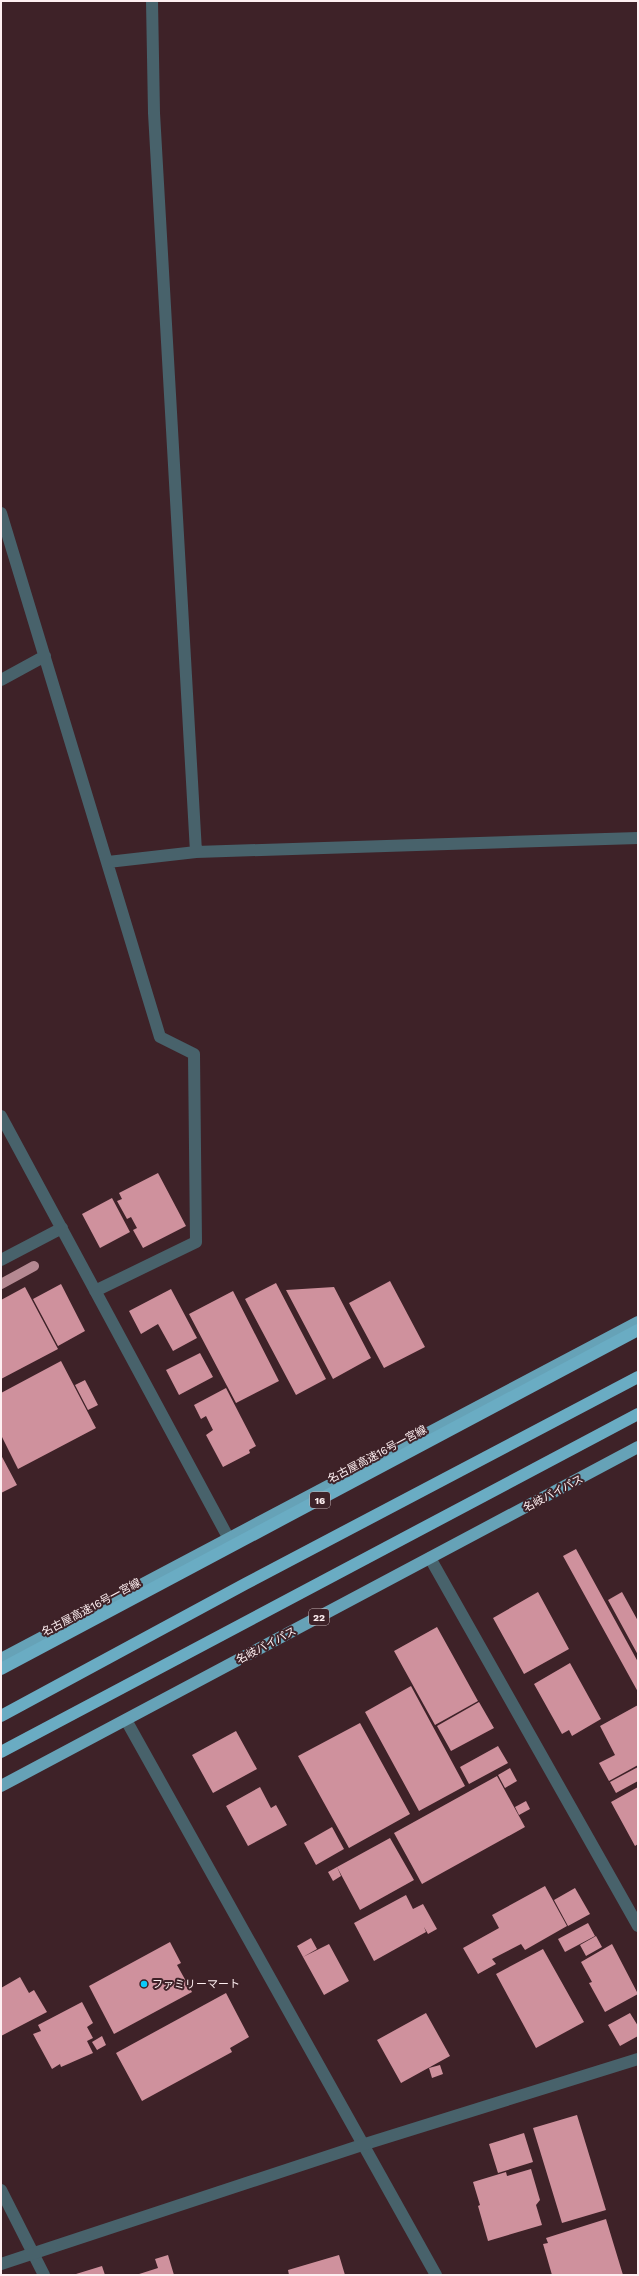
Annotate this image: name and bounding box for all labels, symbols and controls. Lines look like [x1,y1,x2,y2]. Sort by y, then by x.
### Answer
street label: 名古屋高速16号一宮線 [326,1423,429,1486]
street label: 名岐バイパス [521,1472,585,1515]
road number: 16 [310,1492,330,1508]
street label: 名古屋高速16号一宮線 [40,1576,143,1639]
road number: 22 [309,1609,329,1625]
street label: 名岐バイパス [234,1624,298,1667]
place label: ファミリーマート [152,1978,240,1991]
marker: ファミリーマート [139,1979,149,1989]

